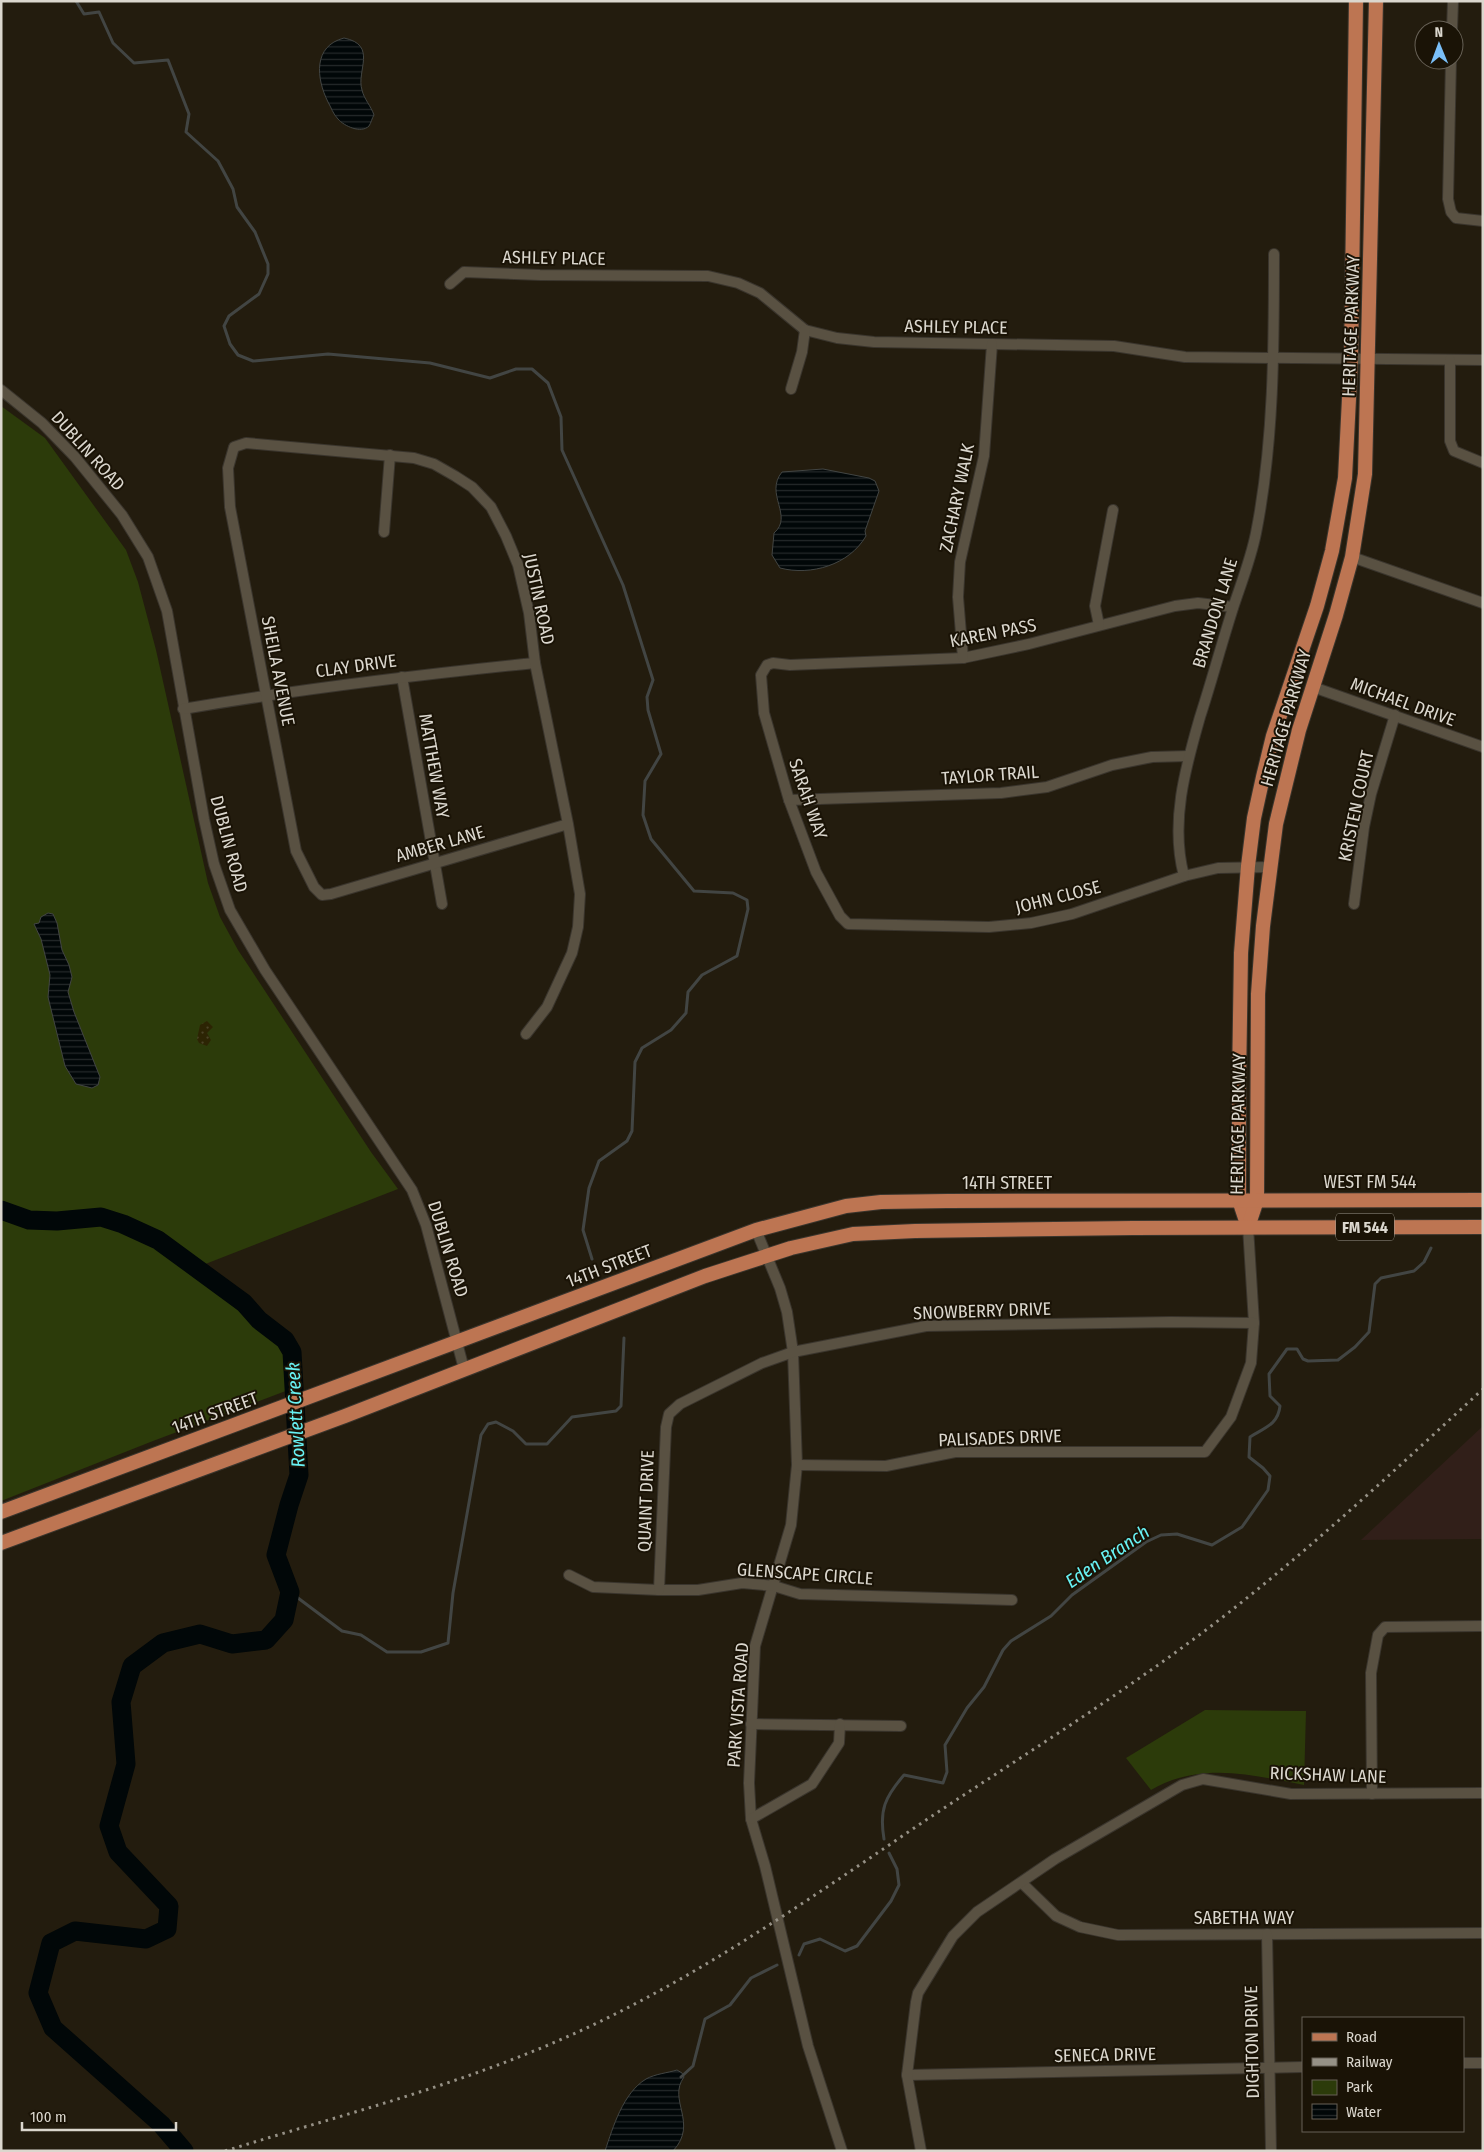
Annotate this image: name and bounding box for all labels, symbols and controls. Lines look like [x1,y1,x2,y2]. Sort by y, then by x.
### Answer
north arrow [1414,20,1464,70]
text: N [1434,24,1443,41]
street label: ASHLEY PLACE [502,246,606,270]
street label: HERITAGE PARKWAY [1338,255,1364,397]
street label: ASHLEY PLACE [904,315,1008,339]
street label: DUBLIN ROAD [47,407,129,495]
street label: ZACHARY WALK [935,441,979,554]
street label: JUSTIN ROAD [519,551,559,647]
street label: BRANDON LANE [1188,555,1242,671]
street label: SHEILA AVENUE [257,614,299,728]
street label: KAREN PASS [948,614,1038,652]
street label: HERITAGE PARKWAY [1256,647,1316,789]
street label: CLAY DRIVE [314,649,398,683]
street label: MICHAEL DRIVE [1347,673,1459,731]
street label: MATTHEW WAY [414,712,454,820]
street label: KRISTEN COURT [1333,748,1379,864]
street label: SARAH WAY [784,756,832,842]
street label: TAYLOR TRAIL [940,761,1040,789]
street label: DUBLIN ROAD [206,793,252,895]
street label: AMBER LANE [393,821,487,867]
street label: JOHN CLOSE [1013,876,1103,918]
street label: HERITAGE PARKWAY [1226,1053,1250,1195]
street label: WEST FM 544 [1323,1171,1417,1193]
street label: 14TH STREET [962,1172,1053,1194]
street label: DUBLIN ROAD [423,1198,473,1300]
road number: FM 544 [1336,1214,1394,1240]
street label: 14TH STREET [563,1239,656,1292]
street label: SNOWBERRY DRIVE [913,1298,1051,1324]
water label: Rowlett Creek [281,1362,310,1468]
street label: 14TH STREET [169,1387,262,1439]
street label: PALISADES DRIVE [938,1425,1062,1451]
street label: QUAINT DRIVE [633,1450,659,1552]
water label: Eden Branch [1061,1520,1154,1593]
street label: GLENSCAPE CIRCLE [736,1558,874,1590]
street label: PARK VISTA ROAD [723,1642,753,1768]
street label: RICKSHAW LANE [1269,1762,1387,1788]
street label: SABETHA WAY [1194,1907,1294,1929]
street label: DIGHTON DRIVE [1240,1985,1264,2099]
legend [1302,2017,1464,2132]
text: Road [1346,2028,1377,2046]
street label: SENECA DRIVE [1054,2043,1156,2067]
text: Railway [1346,2053,1393,2071]
text: Park [1346,2078,1373,2096]
scale bar [22,2100,176,2132]
text: Water [1346,2103,1382,2121]
text: 100 m [30,2108,67,2126]

